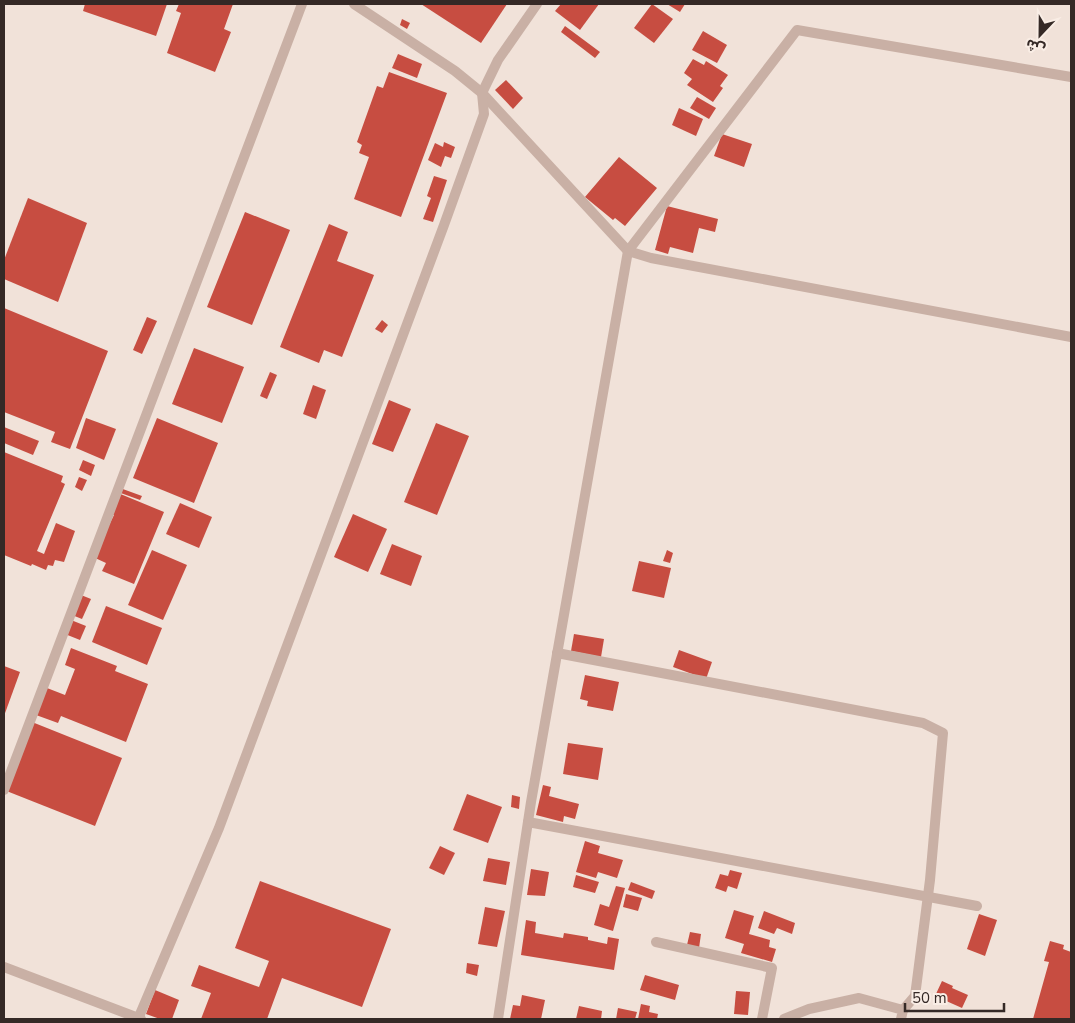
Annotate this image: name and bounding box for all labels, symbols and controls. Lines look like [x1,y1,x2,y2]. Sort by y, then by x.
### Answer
north arrow [1015,10,1065,60]
text: ش [1023,34,1048,59]
scale bar [905,980,1004,1012]
text: 50 m [912,988,947,1008]

